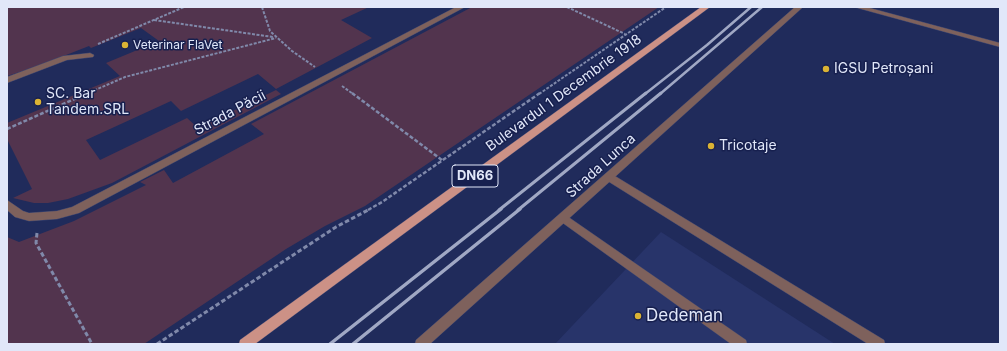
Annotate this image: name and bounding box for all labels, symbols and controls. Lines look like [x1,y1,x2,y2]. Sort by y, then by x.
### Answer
street label: Bulevardul 1 Decembrie 1918 [483,31,645,155]
place label: Veterinar FlaVet [133,38,223,52]
marker: Veterinar FlaVet [120,40,130,50]
place label: IGSU Petroșani [834,61,933,77]
marker: IGSU Petroșani [821,64,831,74]
place label: SC. Bar Tandem.SRL [46,86,129,118]
street label: Strada Păcii [191,87,269,139]
marker: SC. Bar Tandem.SRL [33,97,43,107]
street label: Strada Lunca [563,130,639,202]
place label: Tricotaje [719,138,777,154]
marker: Tricotaje [706,141,716,151]
road number: DN66 [452,165,498,187]
place label: Dedeman [646,306,723,326]
marker: Dedeman [633,311,643,321]

